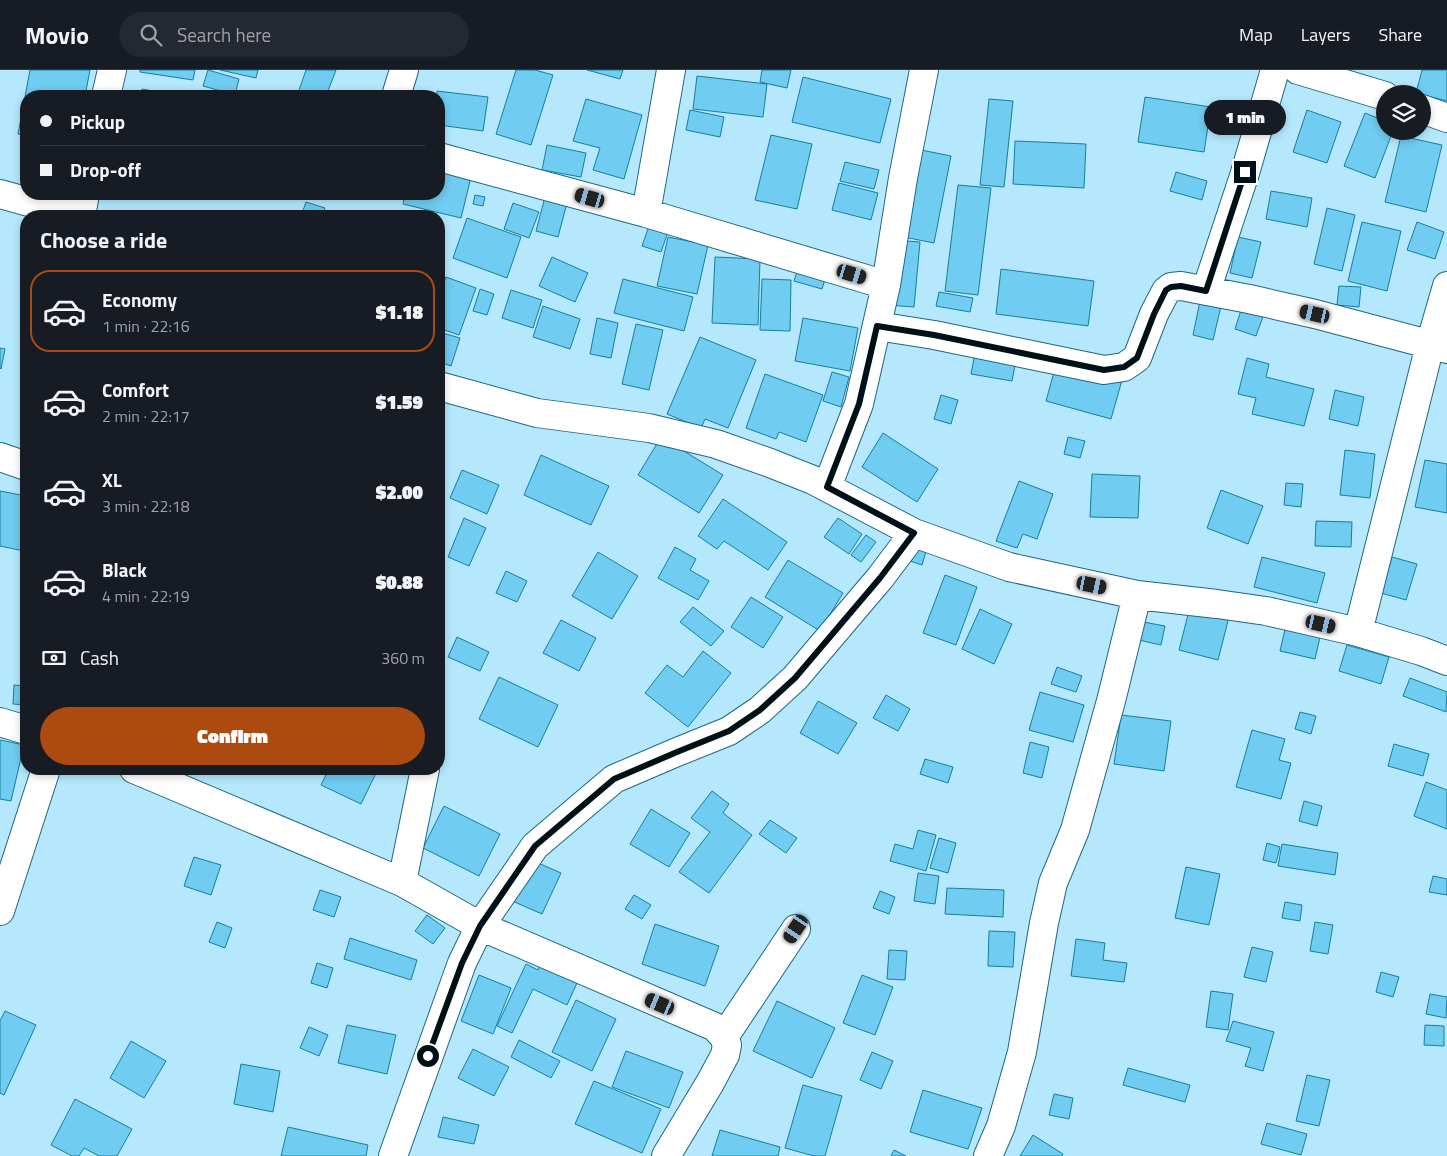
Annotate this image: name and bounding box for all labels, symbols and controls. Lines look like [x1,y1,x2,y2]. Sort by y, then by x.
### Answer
search box [119,12,469,57]
text: Movio [25,17,89,53]
text: Search here [177,20,271,49]
icon: search [137,21,165,49]
text: Map [1239,21,1273,48]
text: Layers [1301,21,1350,48]
text: Share [1378,21,1422,48]
map controls [1376,85,1431,140]
button: layers [1376,85,1431,140]
callout: 1 min [1204,99,1286,134]
text: 1 min [1225,105,1265,129]
text: Pickup [70,107,125,136]
text: Drop-off [70,155,141,184]
route end [1234,161,1256,183]
car [573,187,606,209]
text: Choose a ride [40,223,167,257]
car [835,262,868,286]
text: Economy [102,285,177,314]
icon: car [42,289,87,334]
text: $1.18 [376,297,423,326]
car [1298,303,1331,325]
text: 1 min · 22:16 [102,314,190,338]
text: Comfort [102,375,169,404]
icon: car [42,379,87,424]
text: $1.59 [376,387,423,416]
text: 2 min · 22:17 [102,404,190,428]
text: XL [102,465,122,494]
icon: car [42,469,87,514]
text: $2.00 [376,477,423,506]
text: 3 min · 22:18 [102,494,190,518]
text: Black [102,555,147,584]
icon: car [42,559,87,604]
text: $0.88 [376,567,423,596]
car [1075,575,1108,595]
text: 4 min · 22:19 [102,584,190,608]
car [1304,613,1337,635]
text: Cash [80,643,119,672]
icon: cash [40,644,68,672]
text: 360 m [381,646,425,670]
button: Confirm [40,707,425,765]
car [781,912,810,946]
car [643,991,676,1017]
route start [417,1045,439,1067]

